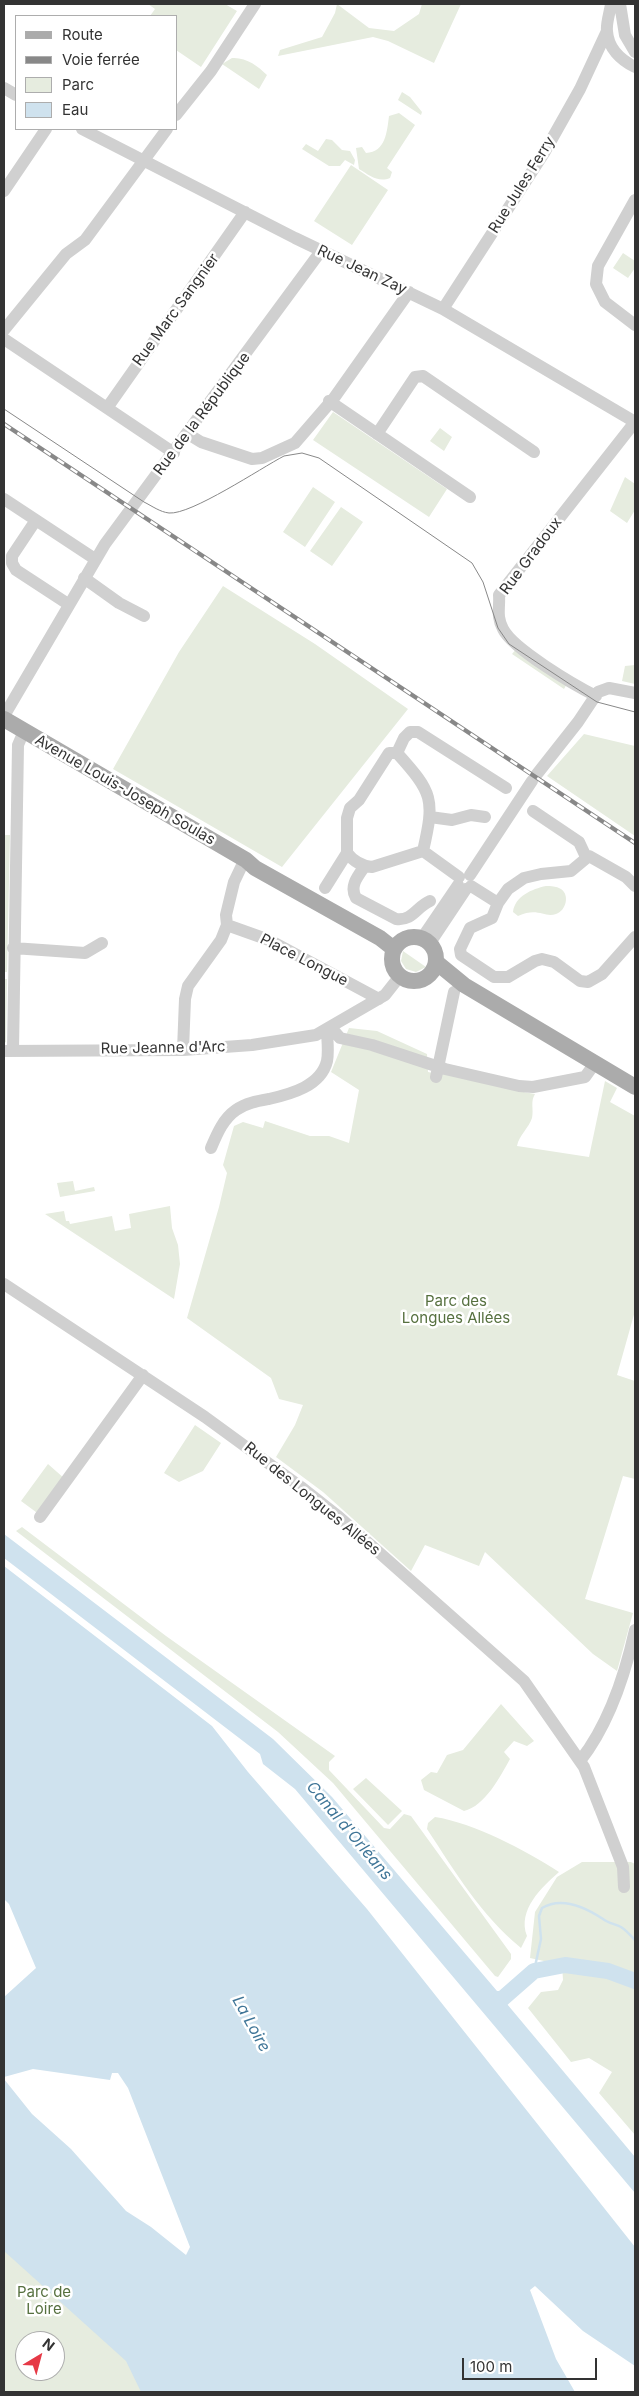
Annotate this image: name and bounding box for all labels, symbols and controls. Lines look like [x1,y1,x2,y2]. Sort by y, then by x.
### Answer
legend [15,15,178,130]
text: Route [62,25,103,44]
text: Voie ferrée [62,50,140,69]
text: Parc [62,75,94,94]
text: Eau [62,100,88,119]
street label: Rue Jules Ferry [485,133,559,237]
street label: Rue Jean Zay [314,241,410,299]
street label: Rue Marc Sangnier [129,250,223,370]
street label: Rue de la République [150,349,254,479]
street label: Rue Gradoux [496,514,566,598]
street label: Avenue Louis-Joseph Soulas [32,731,218,849]
street label: Place Longue [257,930,351,990]
street label: Rue Jeanne d'Arc [100,1038,226,1058]
park label: Parc des Longues Allées [402,1292,510,1327]
street label: Rue des Longues Allées [240,1439,384,1559]
water label: Canal d'Orléans [302,1778,396,1884]
water label: La Loire [228,1993,274,2055]
park label: Parc de Loire [17,2283,71,2318]
north arrow [15,2331,65,2381]
text: N [39,2334,58,2354]
scale bar [464,2348,599,2380]
text: 100 m [470,2357,512,2376]

